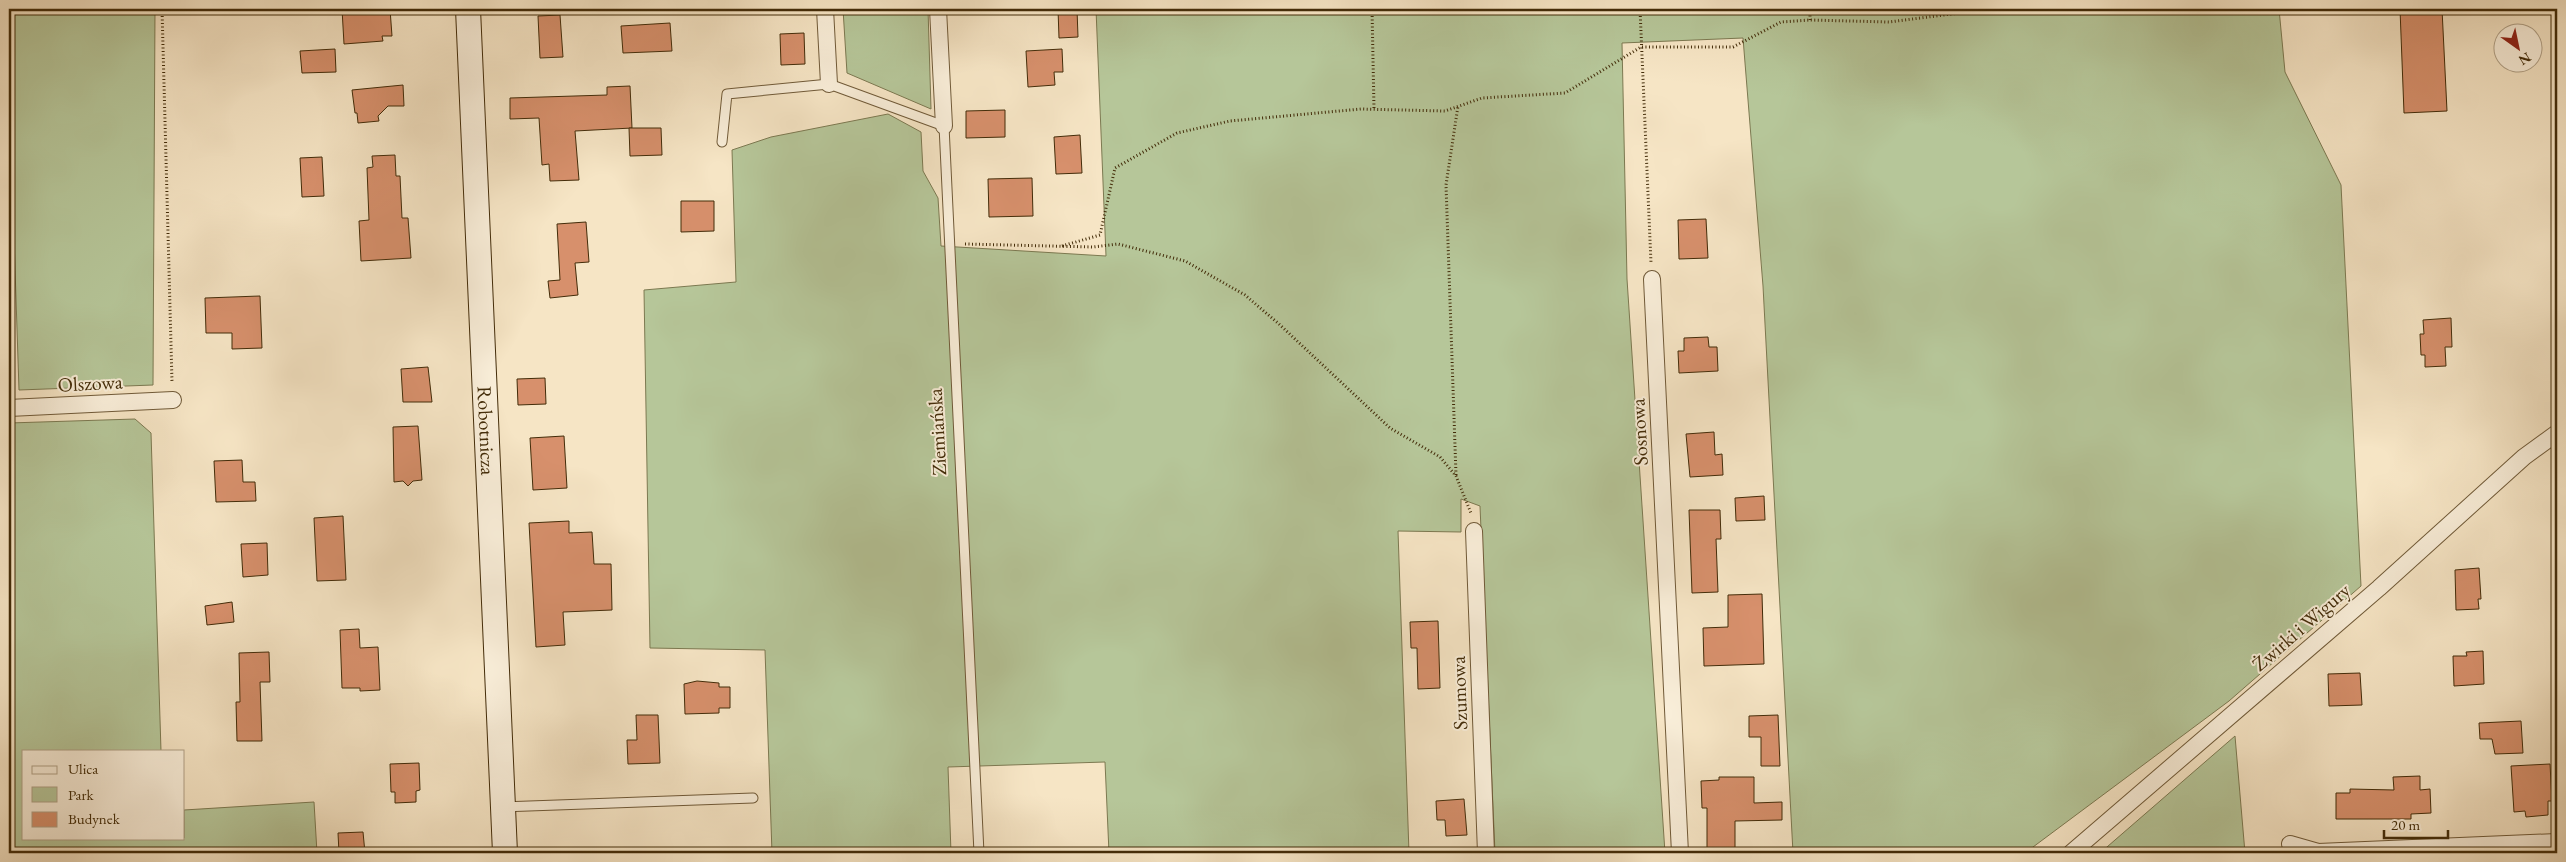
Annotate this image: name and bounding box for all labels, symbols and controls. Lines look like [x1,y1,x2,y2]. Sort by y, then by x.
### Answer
north arrow [2494,22,2544,72]
text: N [2515,48,2535,70]
street label: Olszowa [57,368,123,398]
street label: Robotnicza [472,385,501,476]
street label: Ziemiańska [922,388,952,476]
street label: Sosnowa [1624,398,1654,466]
street label: Żwirki i Wigury [2246,577,2356,677]
street label: Szumowa [1445,656,1473,730]
legend [22,750,185,840]
text: Ulica [68,759,98,778]
text: Park [68,785,95,804]
scale bar [2384,807,2447,839]
text: Budynek [68,809,121,828]
text: 20 m [2391,815,2420,834]

